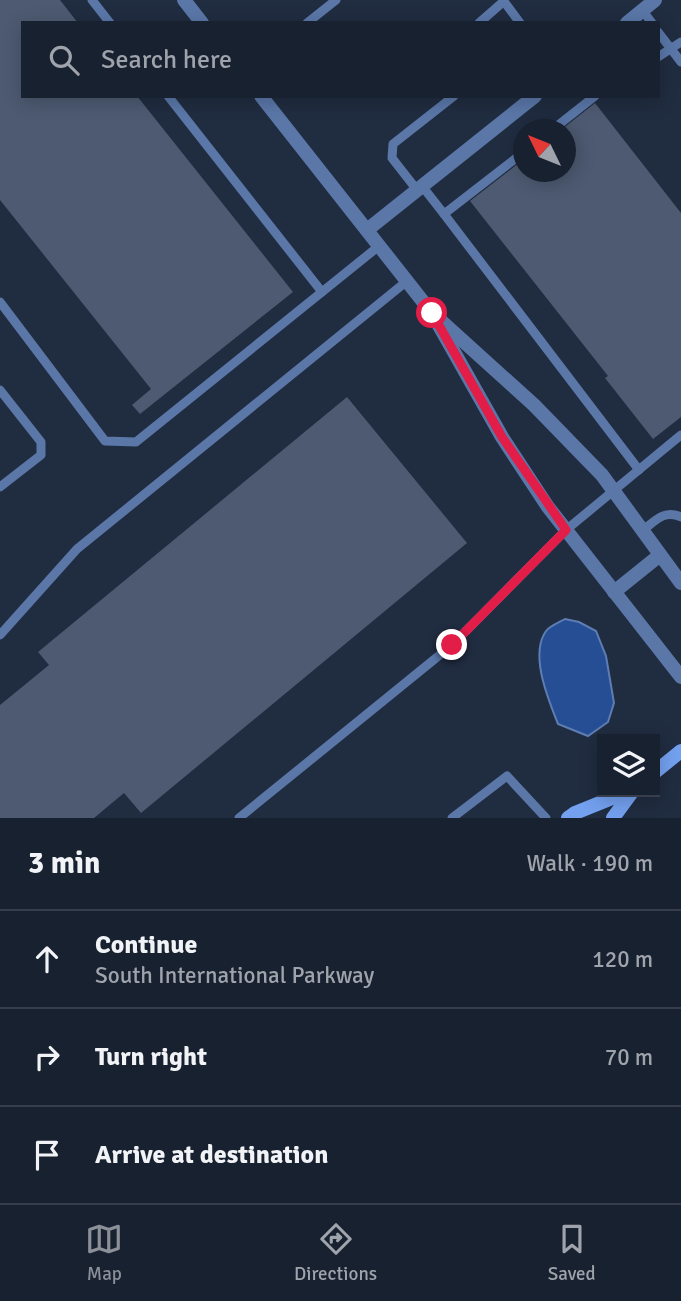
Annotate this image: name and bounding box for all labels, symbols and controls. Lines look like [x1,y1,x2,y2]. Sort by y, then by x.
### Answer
search box [21,21,660,98]
icon: search [45,41,83,79]
text: Search here [101,44,232,76]
north arrow [513,119,576,182]
route start [416,297,447,328]
route end [436,629,467,660]
map controls [597,734,660,797]
button: layers [597,734,660,797]
text: 3 min [28,845,100,882]
text: Walk · 190 m [527,849,653,878]
text: Continue [95,929,197,961]
icon: ahead [28,940,66,978]
text: 120 m [592,945,653,974]
text: South International Parkway [95,961,374,990]
icon: right [28,1038,66,1076]
text: Turn right [95,1041,207,1073]
text: 70 m [605,1043,653,1072]
icon: arrive [28,1136,66,1174]
text: Arrive at destination [95,1139,328,1171]
tab: Map [85,1220,123,1286]
tab: Directions [294,1220,377,1286]
tab: Saved [548,1220,596,1286]

